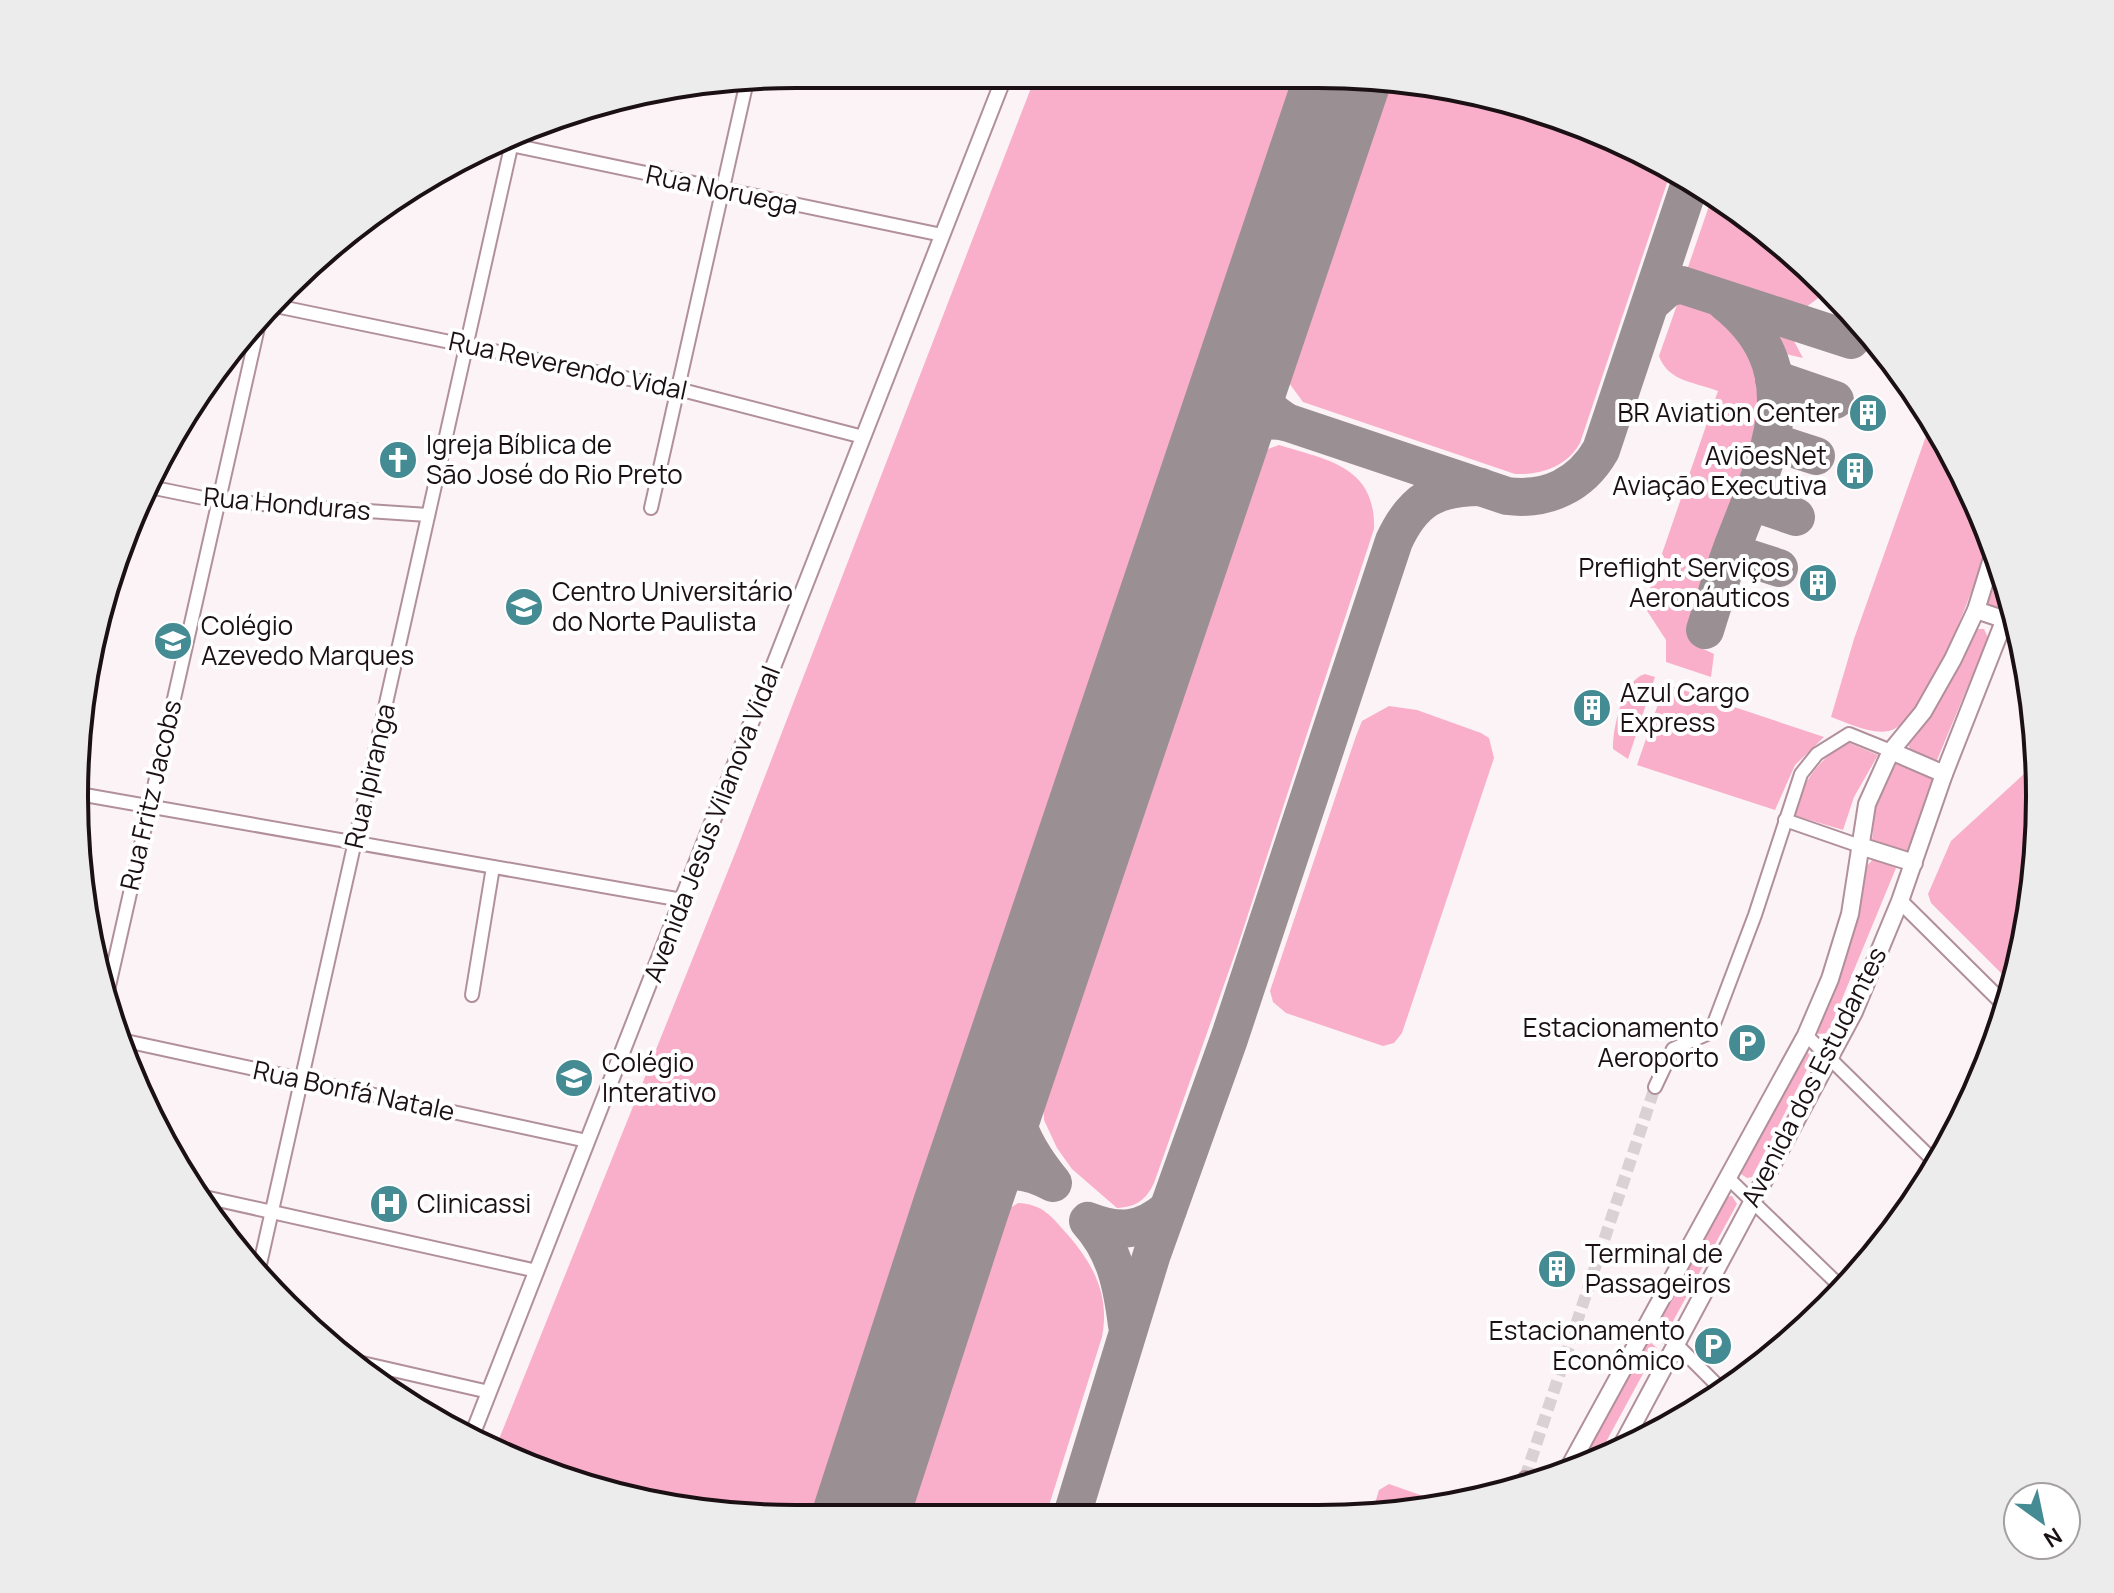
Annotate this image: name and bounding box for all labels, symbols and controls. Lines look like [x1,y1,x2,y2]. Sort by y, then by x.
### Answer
street label: Rua Noruega [643,155,802,223]
street label: Rua Reverendo Vidal [446,322,691,408]
building icon: BR Aviation Center [1847,392,1889,434]
place label: BR Aviation Center [1617,394,1840,430]
place label: Igreja Bíblica de São José do Rio Preto [426,426,683,492]
place label: AviõesNet Aviação Executiva [1612,437,1827,503]
church icon: Igreja Bíblica de São José do Rio Preto [377,439,419,481]
building icon: AviõesNet Aviação Executiva [1834,450,1876,492]
street label: Rua Honduras [202,478,372,528]
place label: Preflight Serviços Aeronáuticos [1578,549,1790,615]
building icon: Preflight Serviços Aeronáuticos [1797,562,1839,604]
place label: Centro Universitário do Norte Paulista [552,573,793,639]
school or university icon: Centro Universitário do Norte Paulista [503,586,545,628]
place label: Colégio Azevedo Marques [201,607,414,673]
school or university icon: Colégio Azevedo Marques [152,620,194,662]
street label: Avenida Jesus Vilanova Vidal [634,660,788,987]
place label: Azul Cargo Express [1620,674,1750,740]
building icon: Azul Cargo Express [1571,687,1613,729]
street label: Rua Fritz Jacobs [111,696,189,893]
street label: Rua Ipiranga [335,700,403,852]
street label: Avenida dos Estudantes [1732,940,1894,1213]
place label: Estacionamento Aeroporto [1523,1009,1719,1075]
parking icon: Estacionamento Aeroporto [1726,1022,1768,1064]
place label: Colégio Interativo [602,1044,716,1110]
street label: Rua Bonfá Natale [250,1051,458,1129]
school or university icon: Colégio Interativo [553,1057,595,1099]
hospital icon: Clinicassi [368,1183,410,1225]
place label: Clinicassi [417,1185,531,1221]
place label: Terminal de Passageiros [1585,1235,1731,1301]
building icon: Terminal de Passageiros [1536,1248,1578,1290]
place label: Estacionamento Econômico [1489,1312,1685,1378]
parking icon: Estacionamento Econômico [1692,1325,1734,1367]
north arrow [2002,1481,2082,1561]
text: N [2038,1521,2068,1555]

